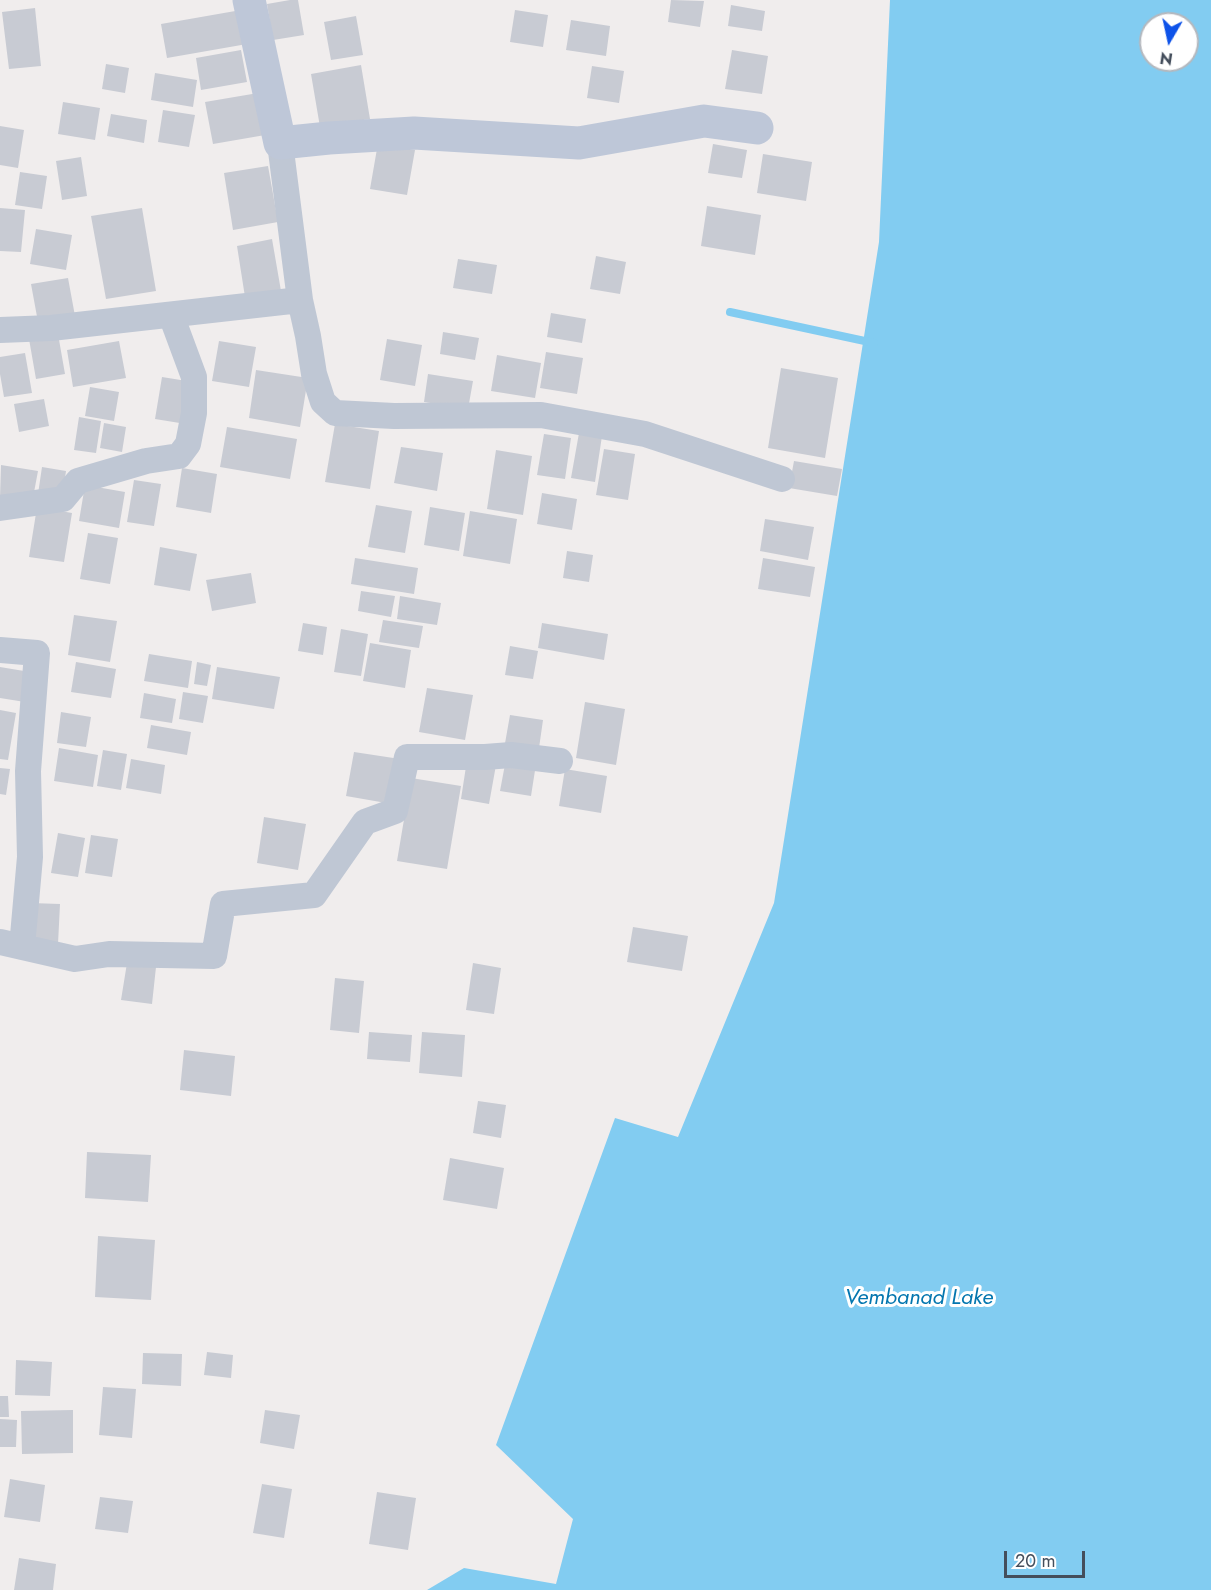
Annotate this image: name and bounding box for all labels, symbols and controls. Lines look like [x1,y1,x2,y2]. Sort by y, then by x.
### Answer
north arrow [1139,12,1199,72]
text: N [1158,46,1174,71]
water label: Vembanad Lake [845,1286,993,1312]
scale bar [1007,1539,1088,1577]
text: 20 m [1015,1548,1055,1574]

